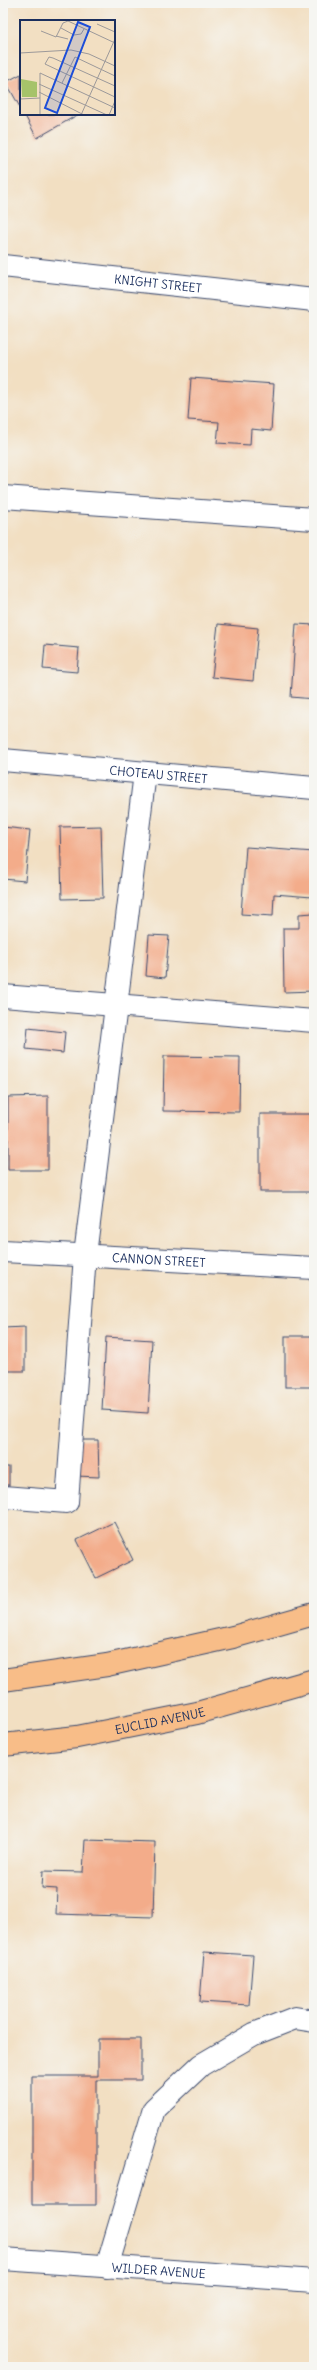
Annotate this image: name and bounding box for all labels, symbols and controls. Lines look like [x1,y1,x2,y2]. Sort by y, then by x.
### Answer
inset map [20,20,115,115]
street label: KNIGHT STREET [113,271,203,295]
street label: CHOTEAU STREET [109,762,208,786]
street label: CANNON STREET [112,1249,206,1270]
street label: EUCLID AVENUE [113,1704,207,1737]
street label: WILDER AVENUE [111,2259,206,2281]

